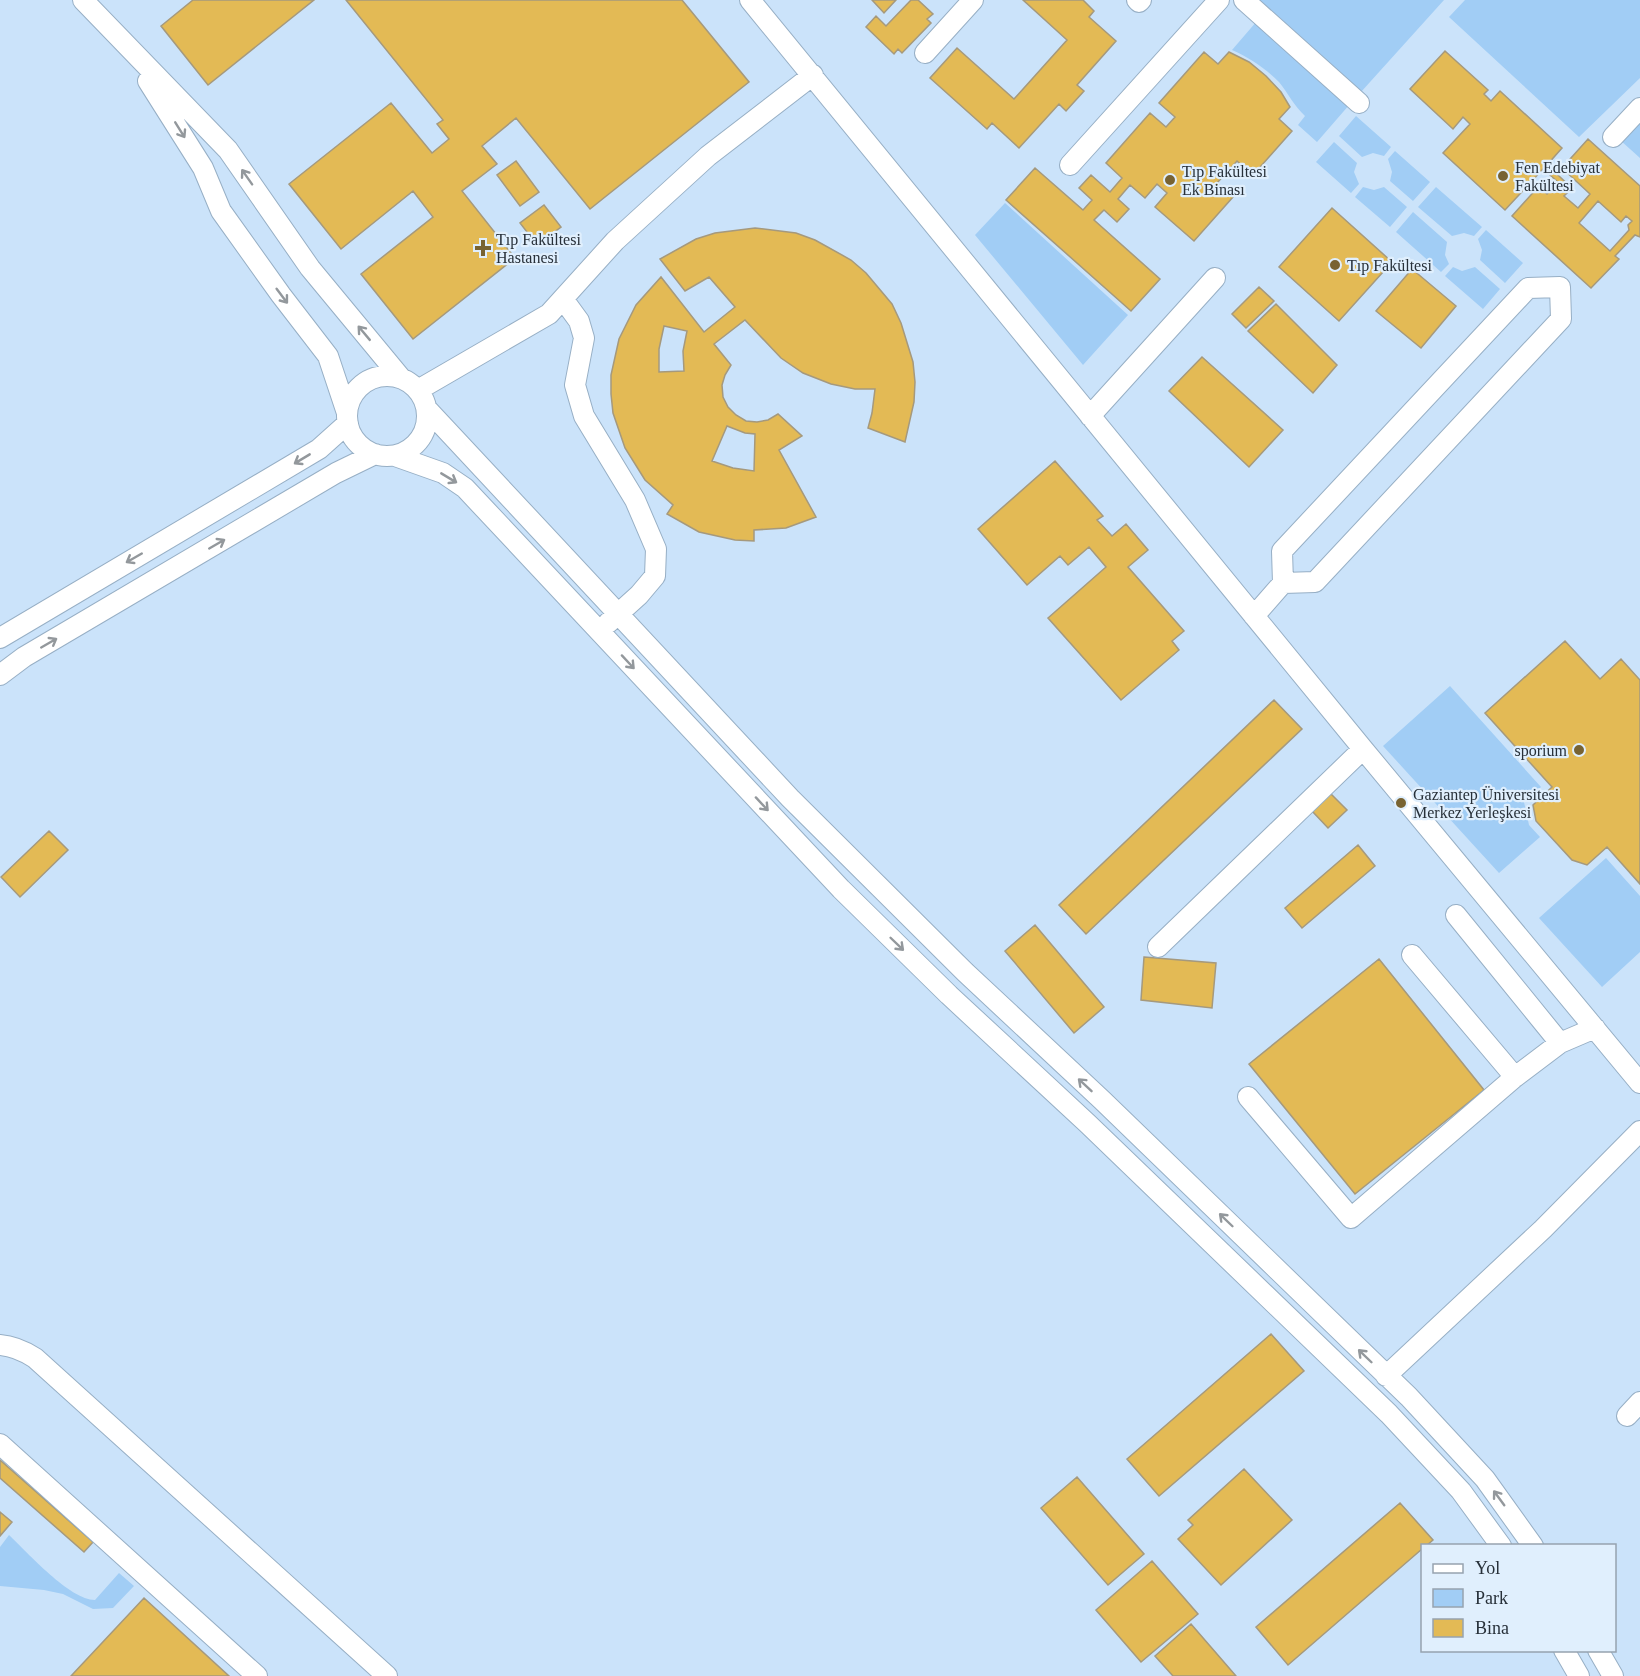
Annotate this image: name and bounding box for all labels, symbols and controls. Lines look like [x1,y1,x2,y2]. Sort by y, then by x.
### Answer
one-way arrow [174,122,186,138]
place label: Fen Edebiyat Fakültesi [1515,159,1600,194]
place label: Tıp Fakültesi Ek Binası [1182,163,1267,198]
marker: Fen Edebiyat Fakültesi [1496,169,1510,183]
one-way arrow [241,170,253,186]
marker: Tıp Fakültesi Ek Binası [1163,173,1177,187]
place label: Tıp Fakültesi Hastanesi [496,231,581,266]
marker: Tıp Fakültesi Hastanesi [474,239,492,257]
place label: Tıp Fakültesi [1347,257,1432,275]
marker: Tıp Fakültesi [1328,258,1342,272]
one-way arrow [276,287,288,303]
one-way arrow [357,326,371,341]
one-way arrow [294,454,311,466]
one-way arrow [440,472,457,484]
one-way arrow [208,538,225,550]
one-way arrow [126,553,143,565]
one-way arrow [40,636,57,648]
one-way arrow [621,654,635,669]
place label: sporium [1515,742,1568,760]
marker: sporium [1572,743,1586,757]
place label: Gaziantep Üniversitesi Merkez Yerleşkesi [1413,786,1560,822]
marker: Gaziantep Üniversitesi Merkez Yerleşkesi [1394,796,1408,810]
one-way arrow [754,797,769,812]
one-way arrow [890,937,905,952]
one-way arrow [1078,1078,1093,1092]
one-way arrow [1218,1213,1233,1228]
one-way arrow [1358,1349,1373,1364]
one-way arrow [1493,1491,1505,1507]
legend [1421,1544,1616,1652]
text: Yol [1475,1558,1500,1578]
text: Park [1475,1588,1508,1608]
text: Bina [1475,1618,1509,1638]

